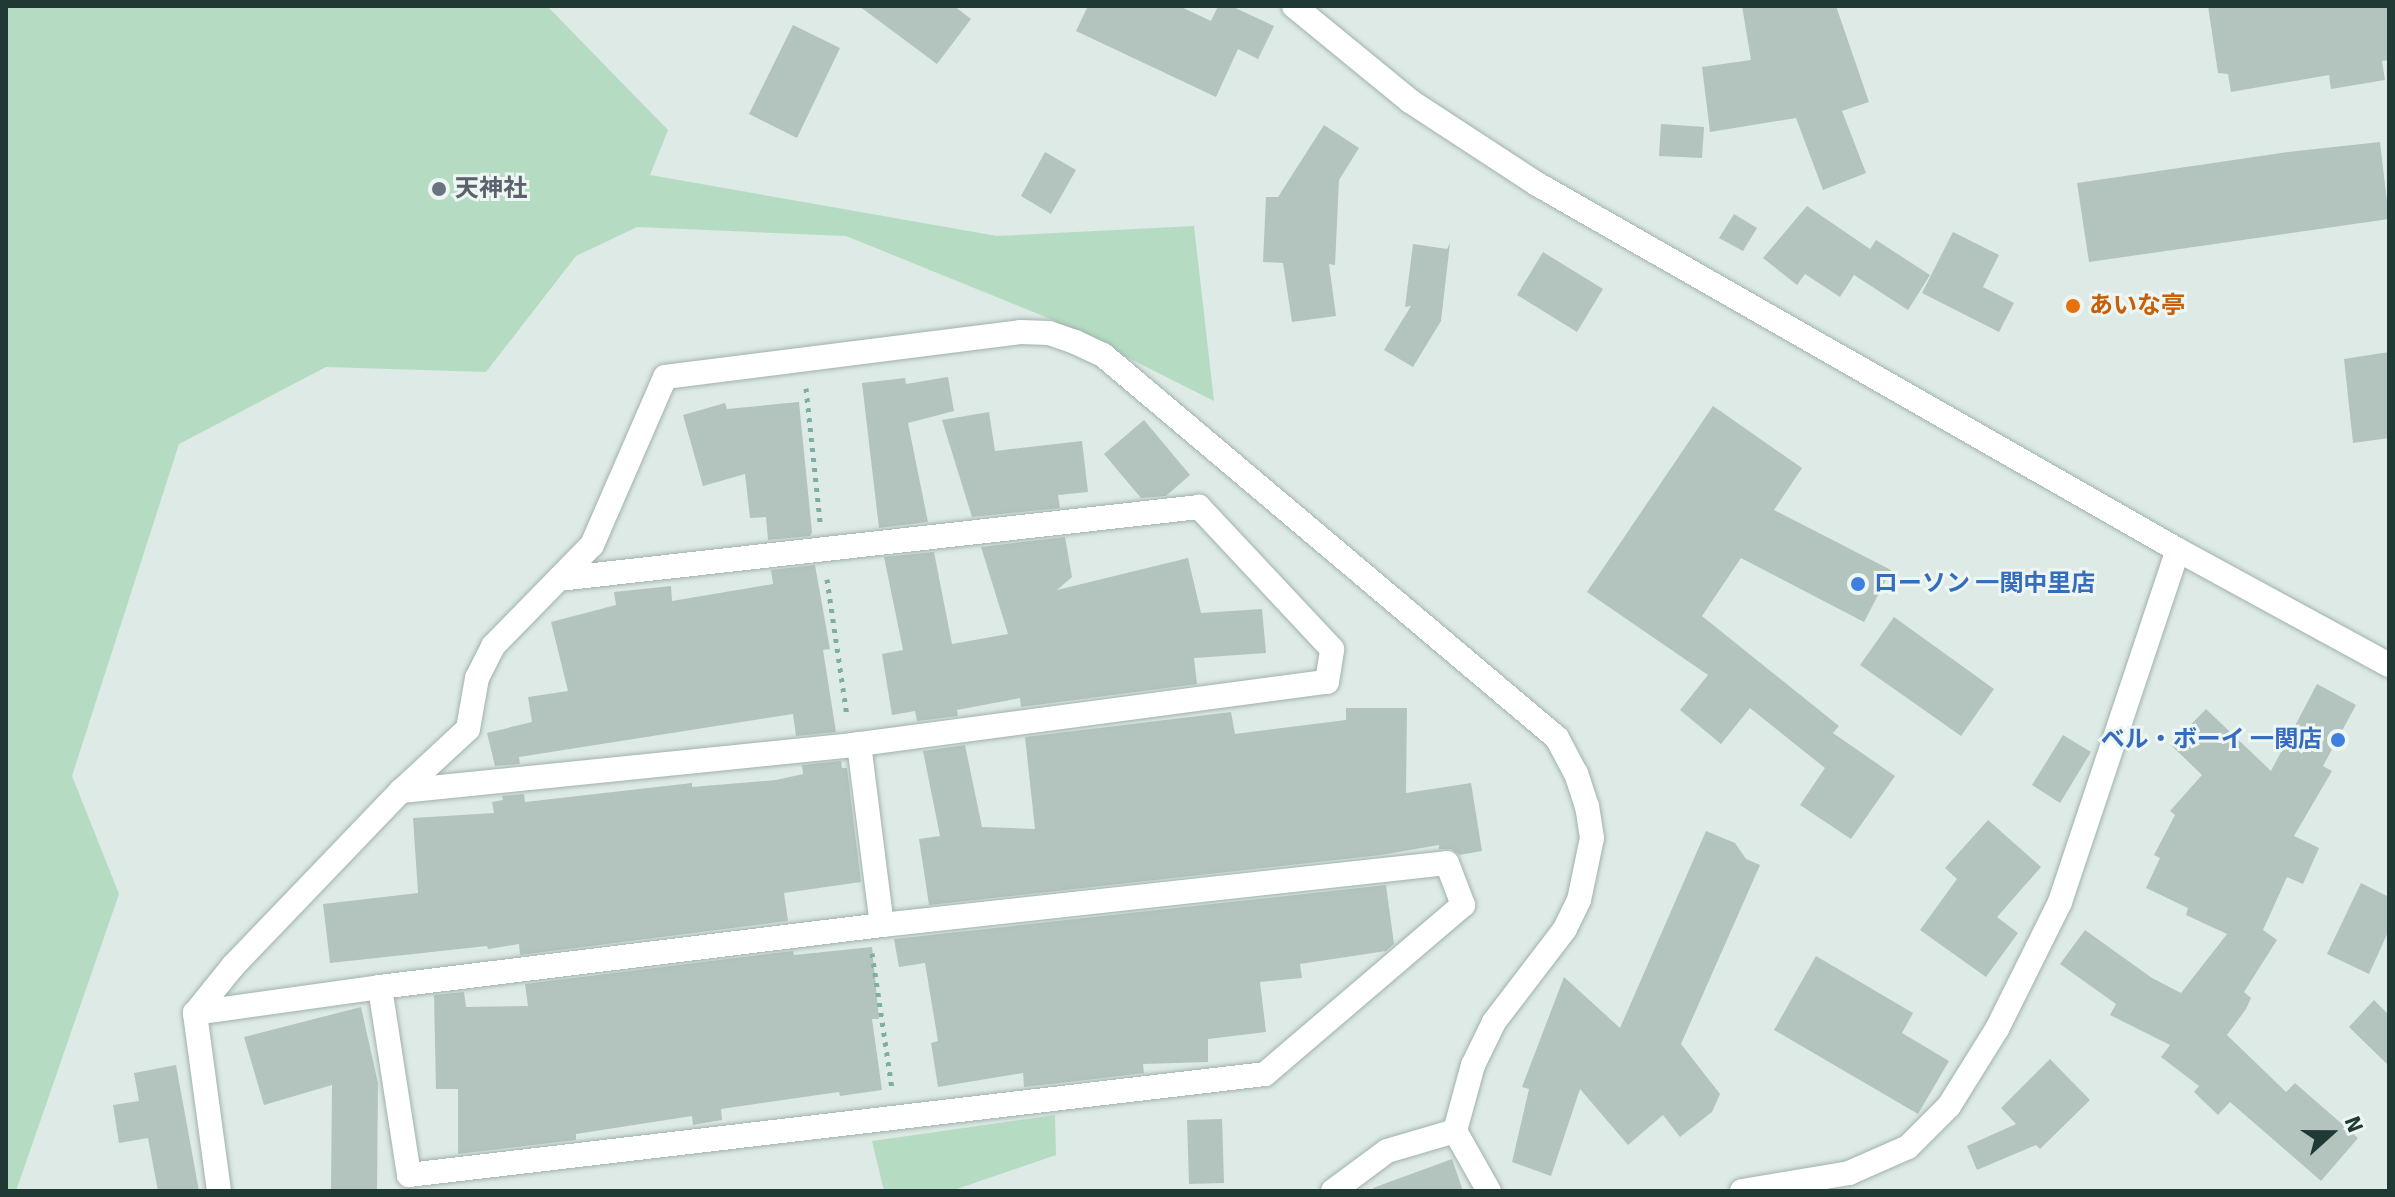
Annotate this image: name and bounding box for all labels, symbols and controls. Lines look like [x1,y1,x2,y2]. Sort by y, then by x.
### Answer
place label: 天神社 [455,175,527,203]
marker: 天神社 [430,180,448,198]
place label: あいな亭 [2089,292,2185,320]
marker: あいな亭 [2064,297,2082,315]
place label: ローソン 一関中里店 [1874,570,2095,598]
marker: ローソン 一関中里店 [1849,575,1867,593]
place label: ベル・ボーイ 一関店 [2101,726,2322,754]
marker: ベル・ボーイ 一関店 [2329,731,2347,749]
north arrow [2291,1093,2371,1173]
text: N [2339,1112,2369,1136]

